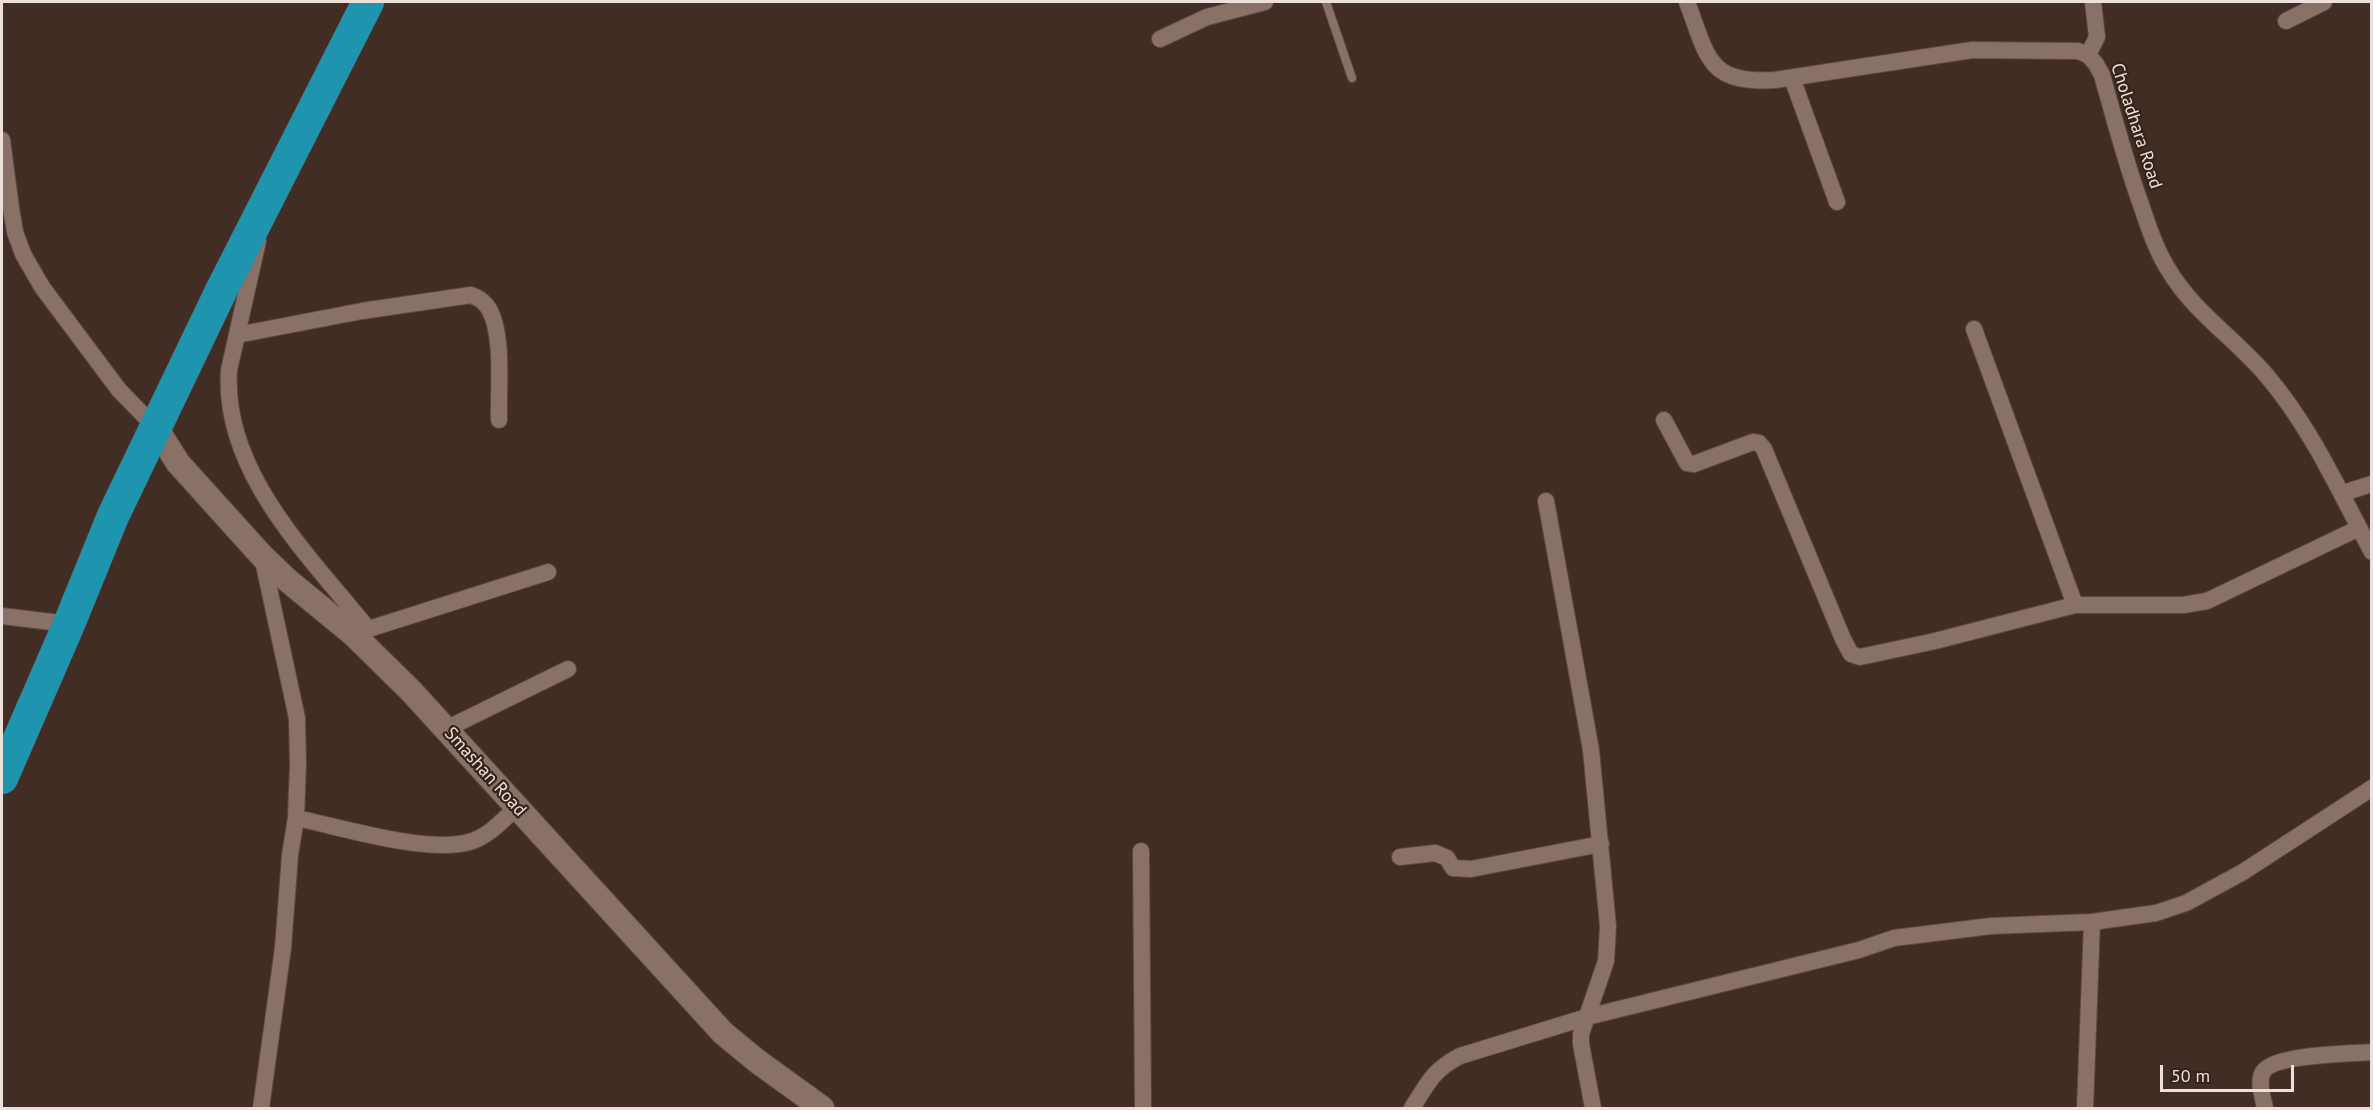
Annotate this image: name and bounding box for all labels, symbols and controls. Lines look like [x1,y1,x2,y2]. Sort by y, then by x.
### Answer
street label: Choladhara Road [2106,61,2166,191]
street label: Smashan Road [439,723,531,821]
scale bar [2163,1053,2296,1091]
text: 50 m [2171,1064,2210,1087]

